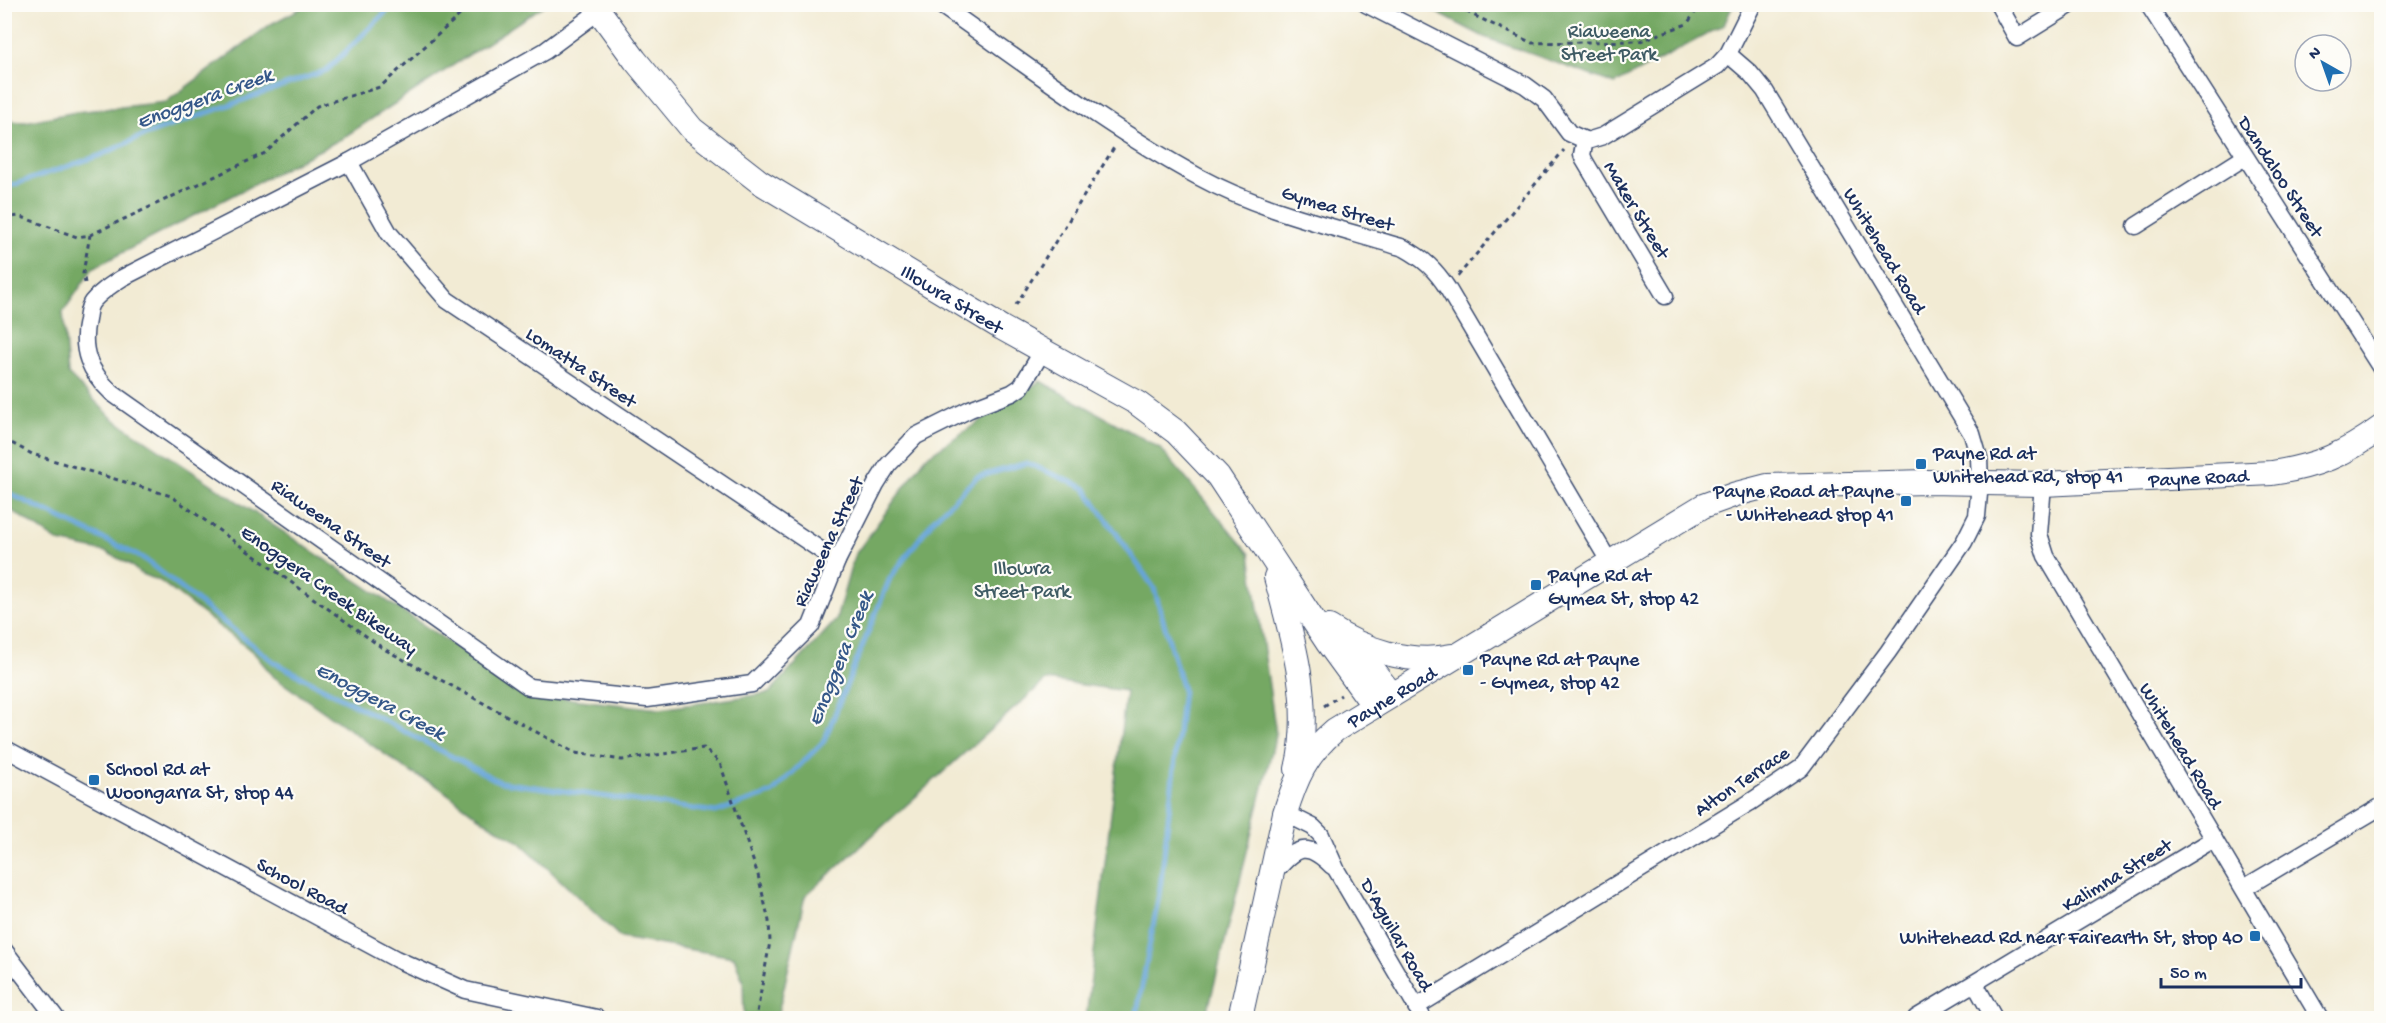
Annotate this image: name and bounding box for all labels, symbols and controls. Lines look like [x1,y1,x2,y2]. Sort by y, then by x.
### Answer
park label: Riaweena Street Park [1561,22,1659,68]
north arrow [2293,33,2353,93]
text: N [2305,43,2326,65]
water label: Enoggera Creek [134,63,279,136]
street label: Dandaloo Street [2230,111,2328,244]
street label: Maker Street [1597,158,1674,265]
street label: Gymea Street [1278,182,1398,239]
street label: Whitehead Road [1836,185,1931,321]
street label: Illowra Street [895,261,1008,342]
street label: Lomatta Street [520,323,641,415]
place label: Payne Rd at Whitehead Rd, stop 41 [1932,444,2123,490]
marker: Payne Rd at Whitehead Rd, stop 41 [1914,457,1928,471]
street label: Payne Road [2147,466,2251,494]
street label: Riaweena Street [790,472,871,611]
street label: Riaweena Street [266,475,396,576]
place label: Payne Road at Payne - Whitehead stop 41 [1712,482,1895,528]
marker: Payne Road at Payne - Whitehead stop 41 [1899,494,1913,508]
street label: Enoggera Creek Bikeway [235,522,421,662]
park label: Illowra Street Park [974,559,1072,605]
place label: Payne Rd at Gymea St, stop 42 [1547,566,1699,612]
marker: Payne Rd at Gymea St, stop 42 [1529,578,1543,592]
water label: Enoggera Creek [804,586,882,730]
place label: Payne Rd at Payne - Gymea, stop 42 [1479,650,1640,696]
water label: Enoggera Creek [311,659,451,749]
street label: Payne Road [1343,662,1444,735]
marker: Payne Rd at Payne - Gymea, stop 42 [1461,663,1475,677]
street label: Whitehead Road [2132,680,2227,816]
street label: Alton Terrace [1691,742,1795,823]
place label: School Rd at Woongarra St, stop 44 [106,760,294,806]
marker: School Rd at Woongarra St, stop 44 [87,773,101,787]
street label: Kalimna Street [2059,834,2178,919]
street label: School Road [252,854,353,923]
street label: D'Aguilar Road [1353,874,1438,998]
place label: Whitehead Rd near Fairearth St, stop 40 [1899,928,2243,951]
marker: Whitehead Rd near Fairearth St, stop 40 [2248,929,2262,943]
scale bar [2161,951,2300,989]
text: 50 m [2170,964,2207,985]

